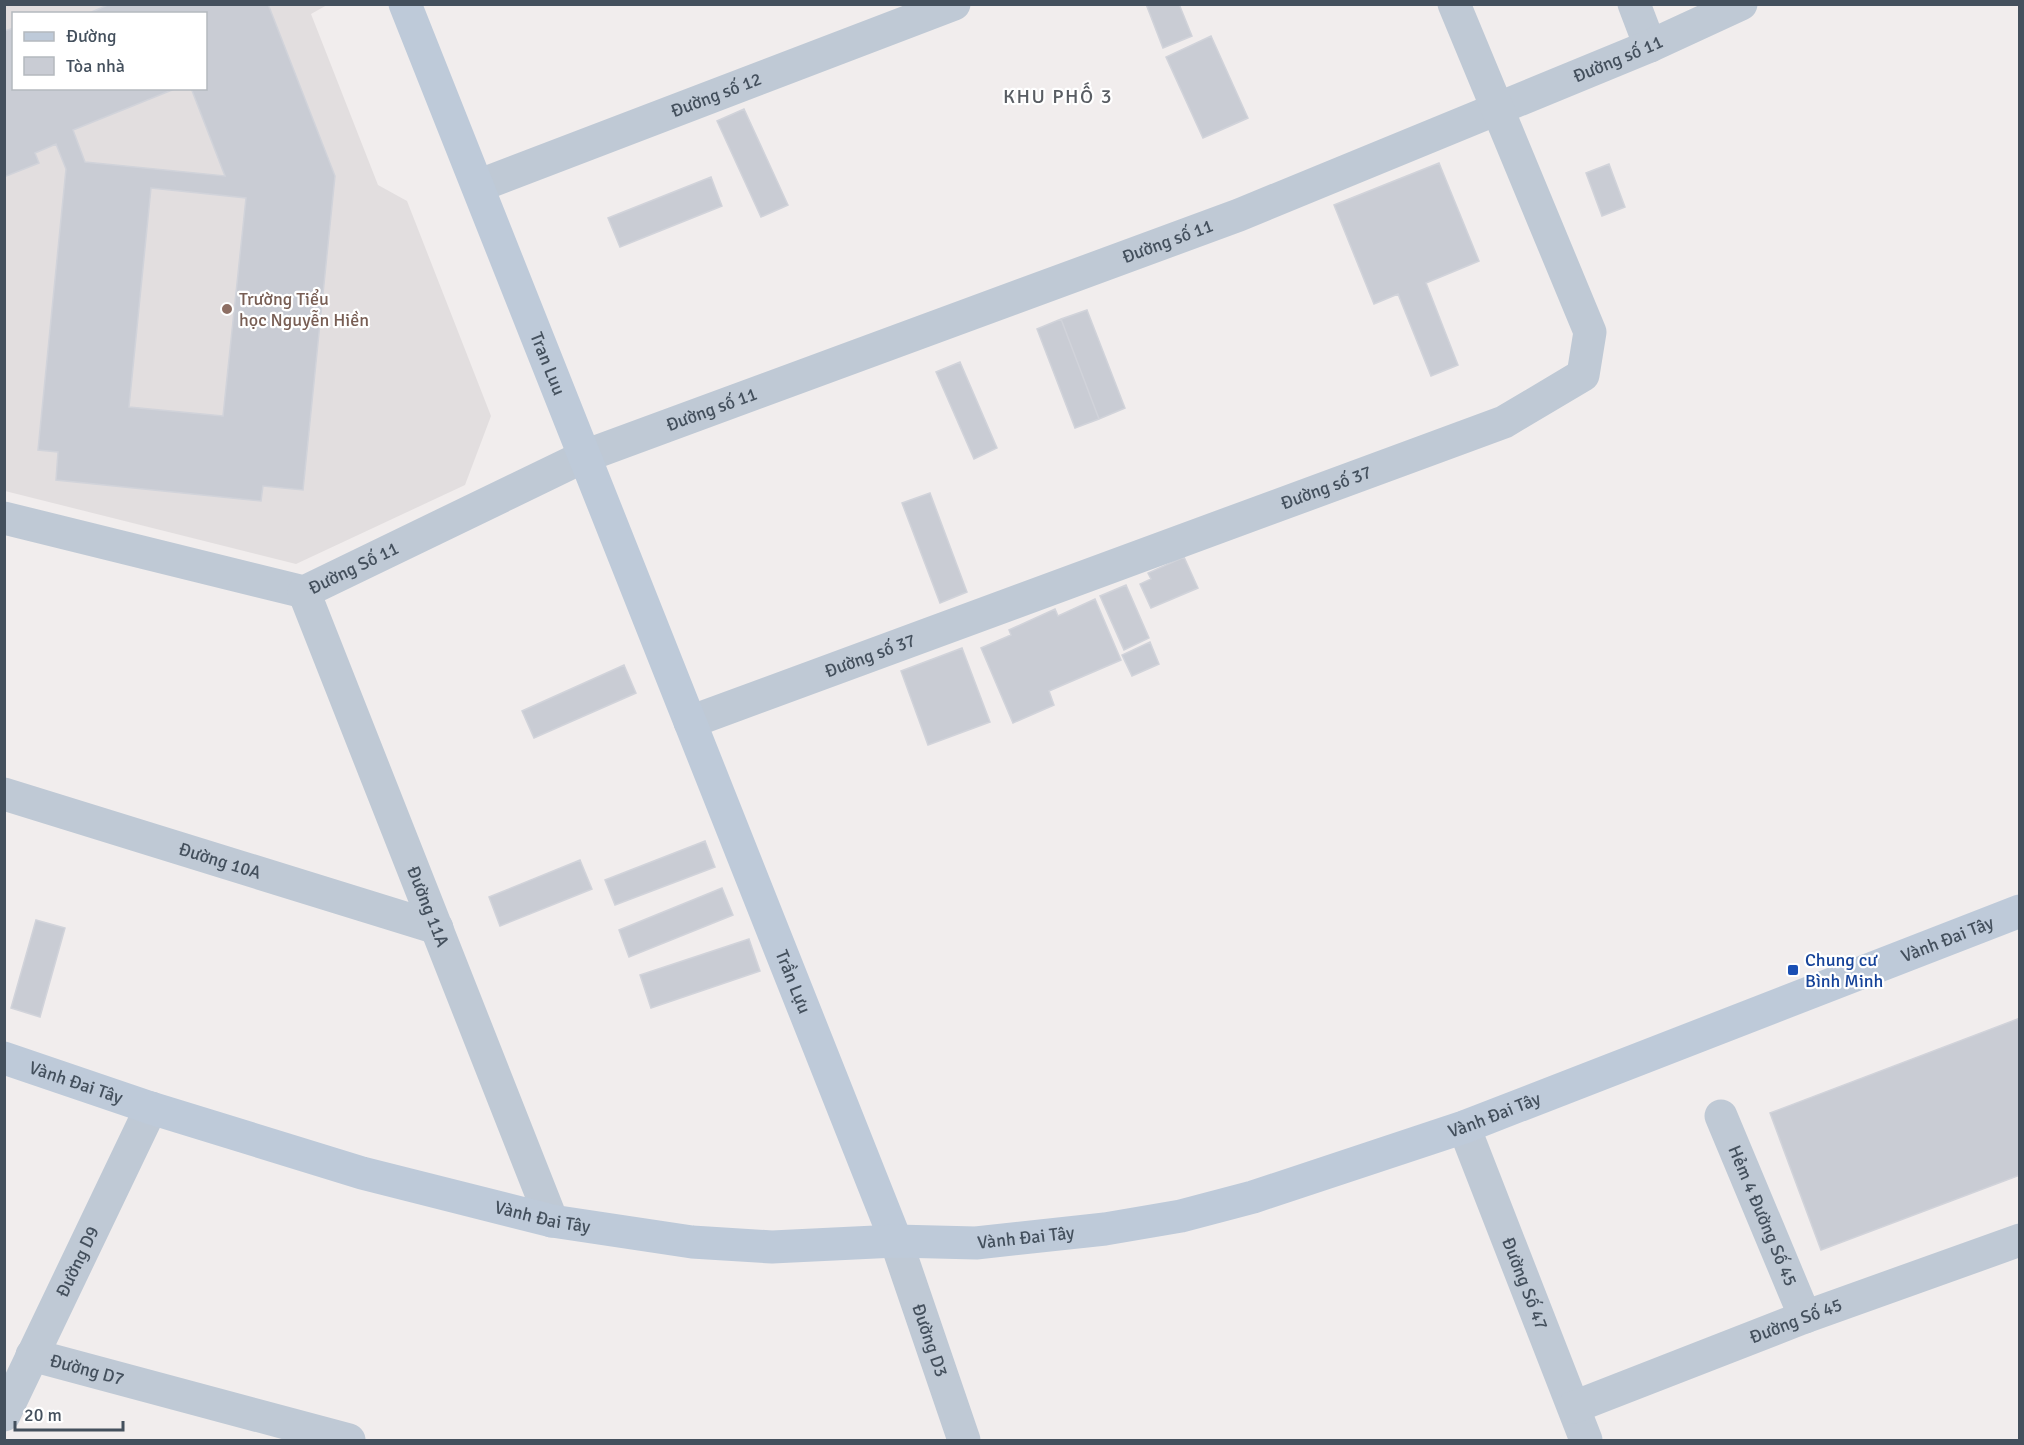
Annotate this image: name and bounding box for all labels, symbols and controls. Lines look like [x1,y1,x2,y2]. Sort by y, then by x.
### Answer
legend [12,12,207,90]
text: Đường [66,25,117,47]
street label: Đường số 11 [1570,31,1666,87]
text: Tòa nhà [66,55,125,77]
street label: Đường số 12 [668,68,765,122]
district label: KHU PHỐ 3 [1003,82,1113,109]
street label: Đường số 11 [1119,215,1216,268]
place label: Trường Tiểu học Nguyễn Hiền [239,288,369,331]
marker: Trường Tiểu học Nguyễn Hiền [220,302,234,316]
street label: Tran Luu [525,329,570,398]
street label: Đường số 11 [663,383,760,436]
street label: Đường số 37 [1278,461,1375,514]
street label: Đường Số 11 [305,537,402,599]
street label: Đường số 37 [822,629,919,682]
street label: Đường 10A [176,838,264,884]
street label: Đường 11A [402,863,454,950]
street label: Vành Đai Tây [1898,911,1997,967]
street label: Trần Lựu [771,947,816,1017]
place label: Chung cư Bình Minh [1805,949,1883,992]
marker: Chung cư Bình Minh [1786,963,1800,977]
street label: Vành Đai Tây [26,1056,126,1109]
street label: Vành Đai Tây [1445,1087,1544,1143]
street label: Hẻm 4 Đường Số 45 [1723,1142,1802,1289]
street label: Vành Đai Tây [492,1196,592,1238]
street label: Vành Đai Tây [976,1221,1076,1254]
street label: Đường D9 [51,1223,104,1301]
street label: Đường Số 47 [1497,1234,1553,1333]
street label: Đường Số 45 [1746,1294,1845,1349]
street label: Đường D3 [907,1301,953,1380]
street label: Đường D7 [48,1349,127,1390]
scale bar [15,1394,123,1432]
text: 20 m [24,1404,62,1426]

